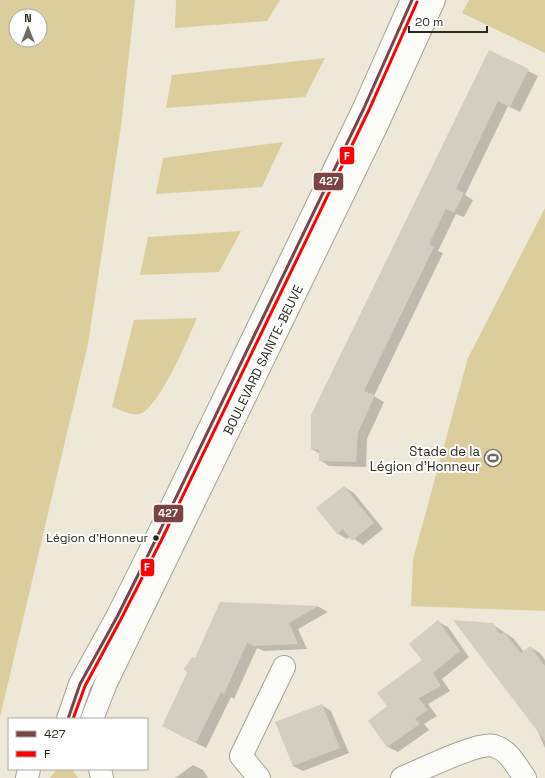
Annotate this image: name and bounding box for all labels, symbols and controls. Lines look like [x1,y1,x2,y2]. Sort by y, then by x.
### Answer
north arrow [8,8,48,48]
scale bar [409,8,487,34]
text: N [24,11,32,25]
text: 20 m [415,14,443,30]
line badge: F [339,146,355,165]
text: F [344,149,350,163]
line badge: 427 [313,172,344,191]
text: 427 [319,174,339,188]
street label: BOULEVARD SAINTE-BEUVE [219,282,307,438]
place label: Stade de la Légion d'Honneur [370,443,481,475]
sports icon: Stade de la Légion d'Honneur [483,448,503,468]
line badge: 427 [153,504,184,523]
text: 427 [158,506,178,520]
place label: Légion d'Honneur [46,530,148,546]
marker: Légion d'Honneur [151,533,161,543]
line badge: F [140,558,155,577]
text: F [144,560,150,574]
legend [8,718,148,770]
text: 427 [44,726,66,742]
text: F [44,746,51,762]

